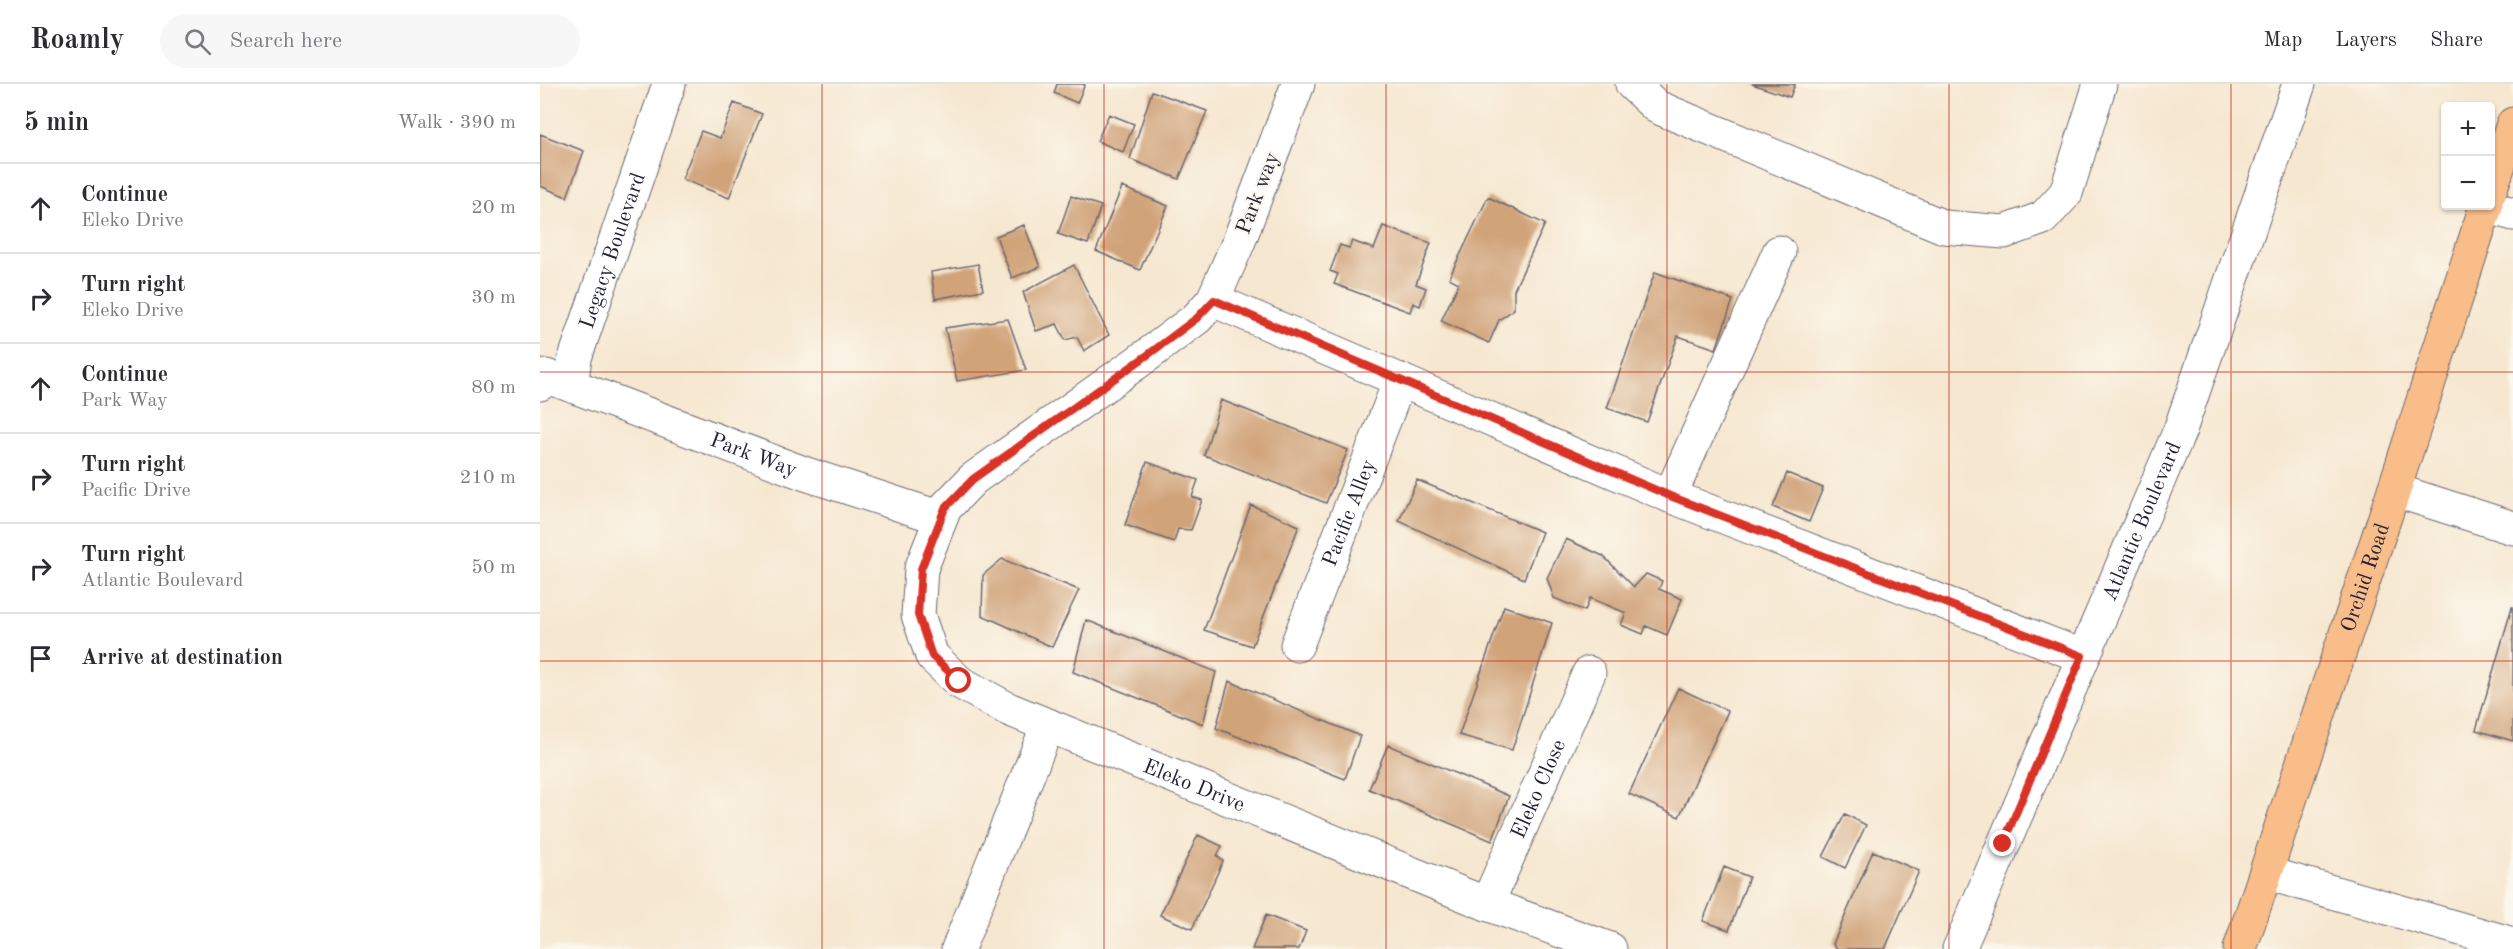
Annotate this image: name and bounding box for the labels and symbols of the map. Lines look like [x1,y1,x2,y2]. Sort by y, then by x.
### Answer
street label: Park way [1233,150,1284,237]
street label: Legacy Boulevard [577,170,650,332]
street label: Park Way [707,430,800,482]
street label: Atlantic Boulevard [2099,439,2186,604]
street label: Pacific Alley [1320,457,1380,570]
street label: Orchid Road [2338,521,2394,635]
route start [945,667,971,693]
street label: Eleko Close [1508,737,1570,842]
street label: Eleko Drive [1140,756,1247,816]
route end [1989,830,2015,856]

